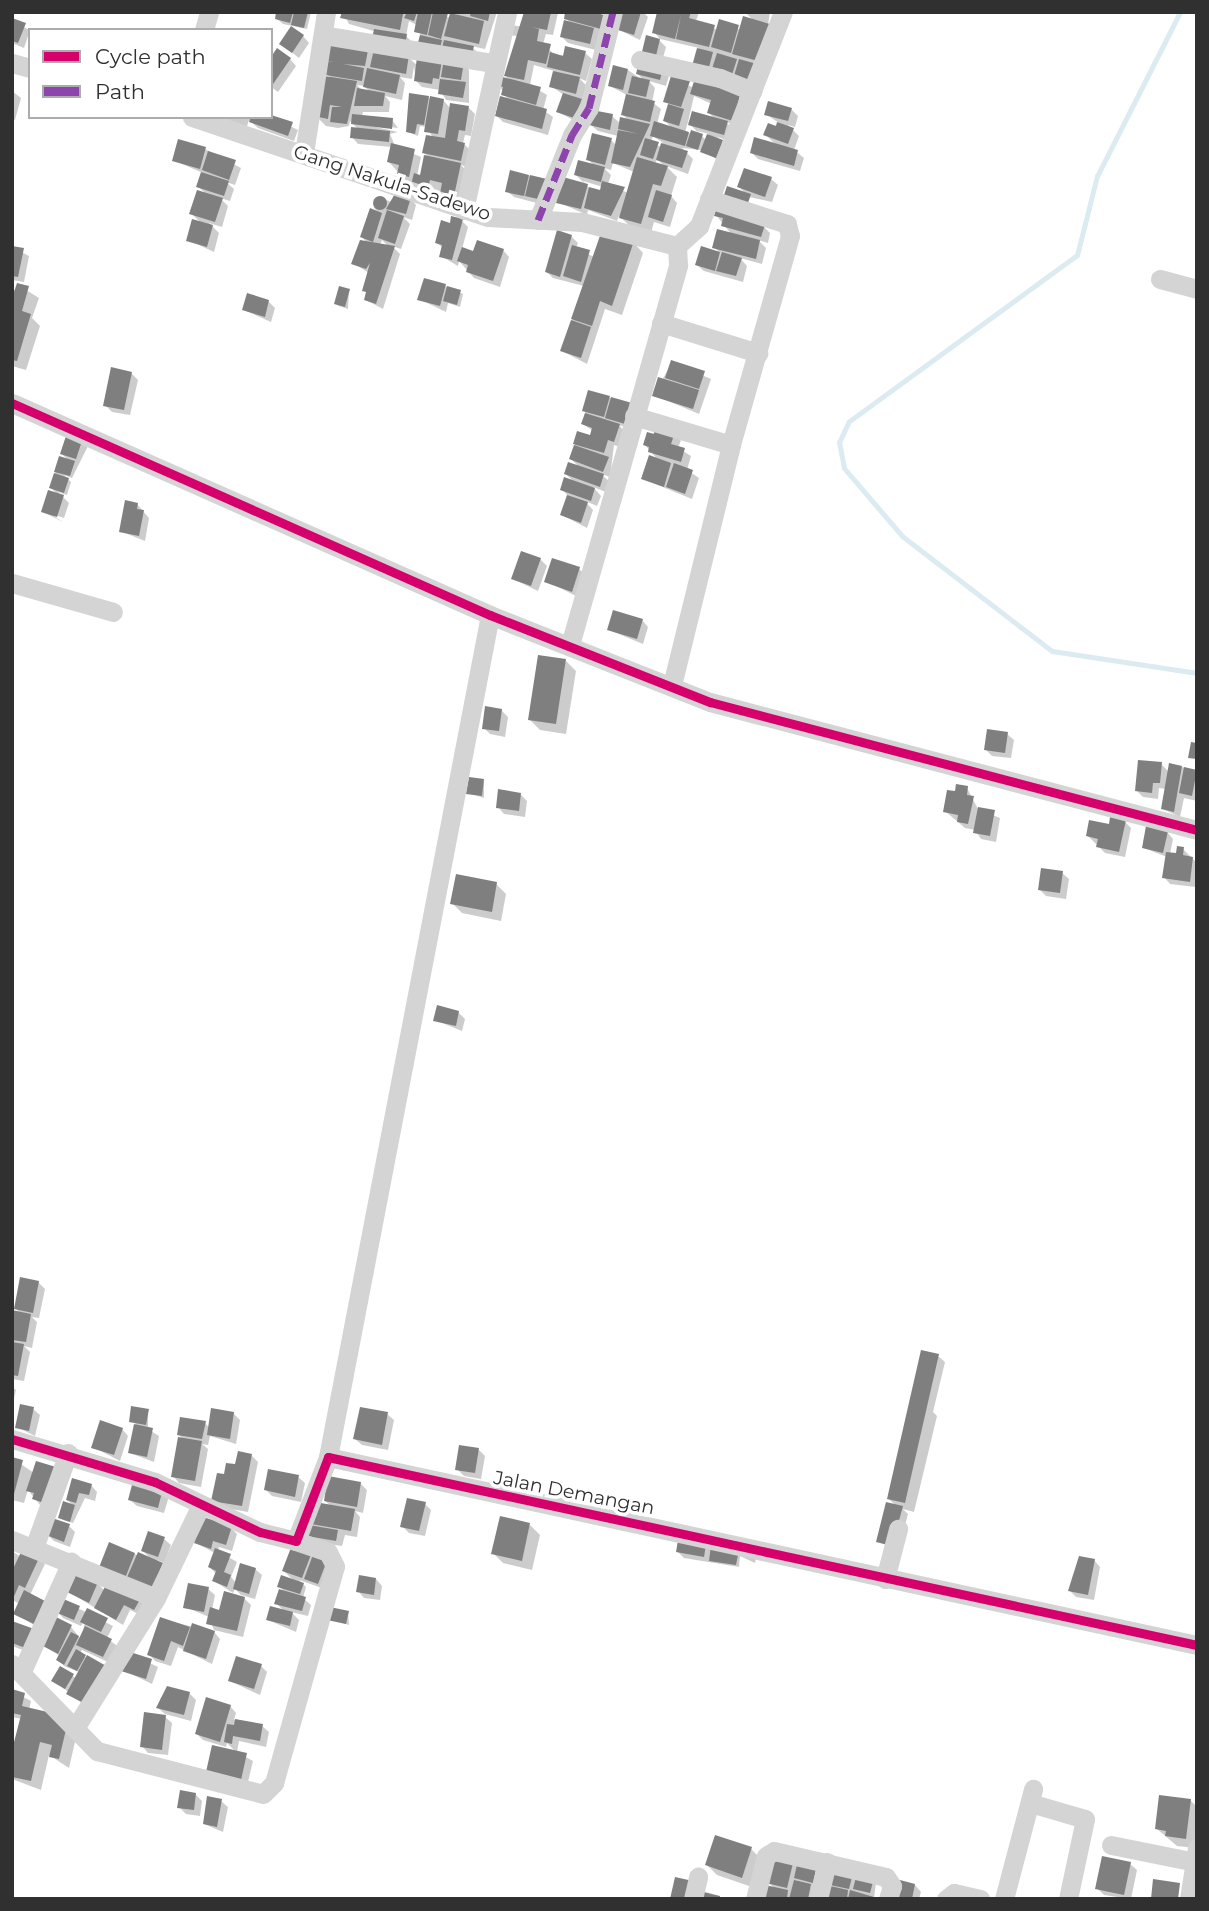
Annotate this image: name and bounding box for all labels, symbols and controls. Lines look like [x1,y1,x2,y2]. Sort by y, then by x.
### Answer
legend [28,28,273,119]
text: Cycle path [95,44,206,69]
text: Path [95,79,145,104]
street label: Gang Nakula-Sadewo [291,140,493,226]
street label: Jalan Demangan [492,1466,656,1520]

